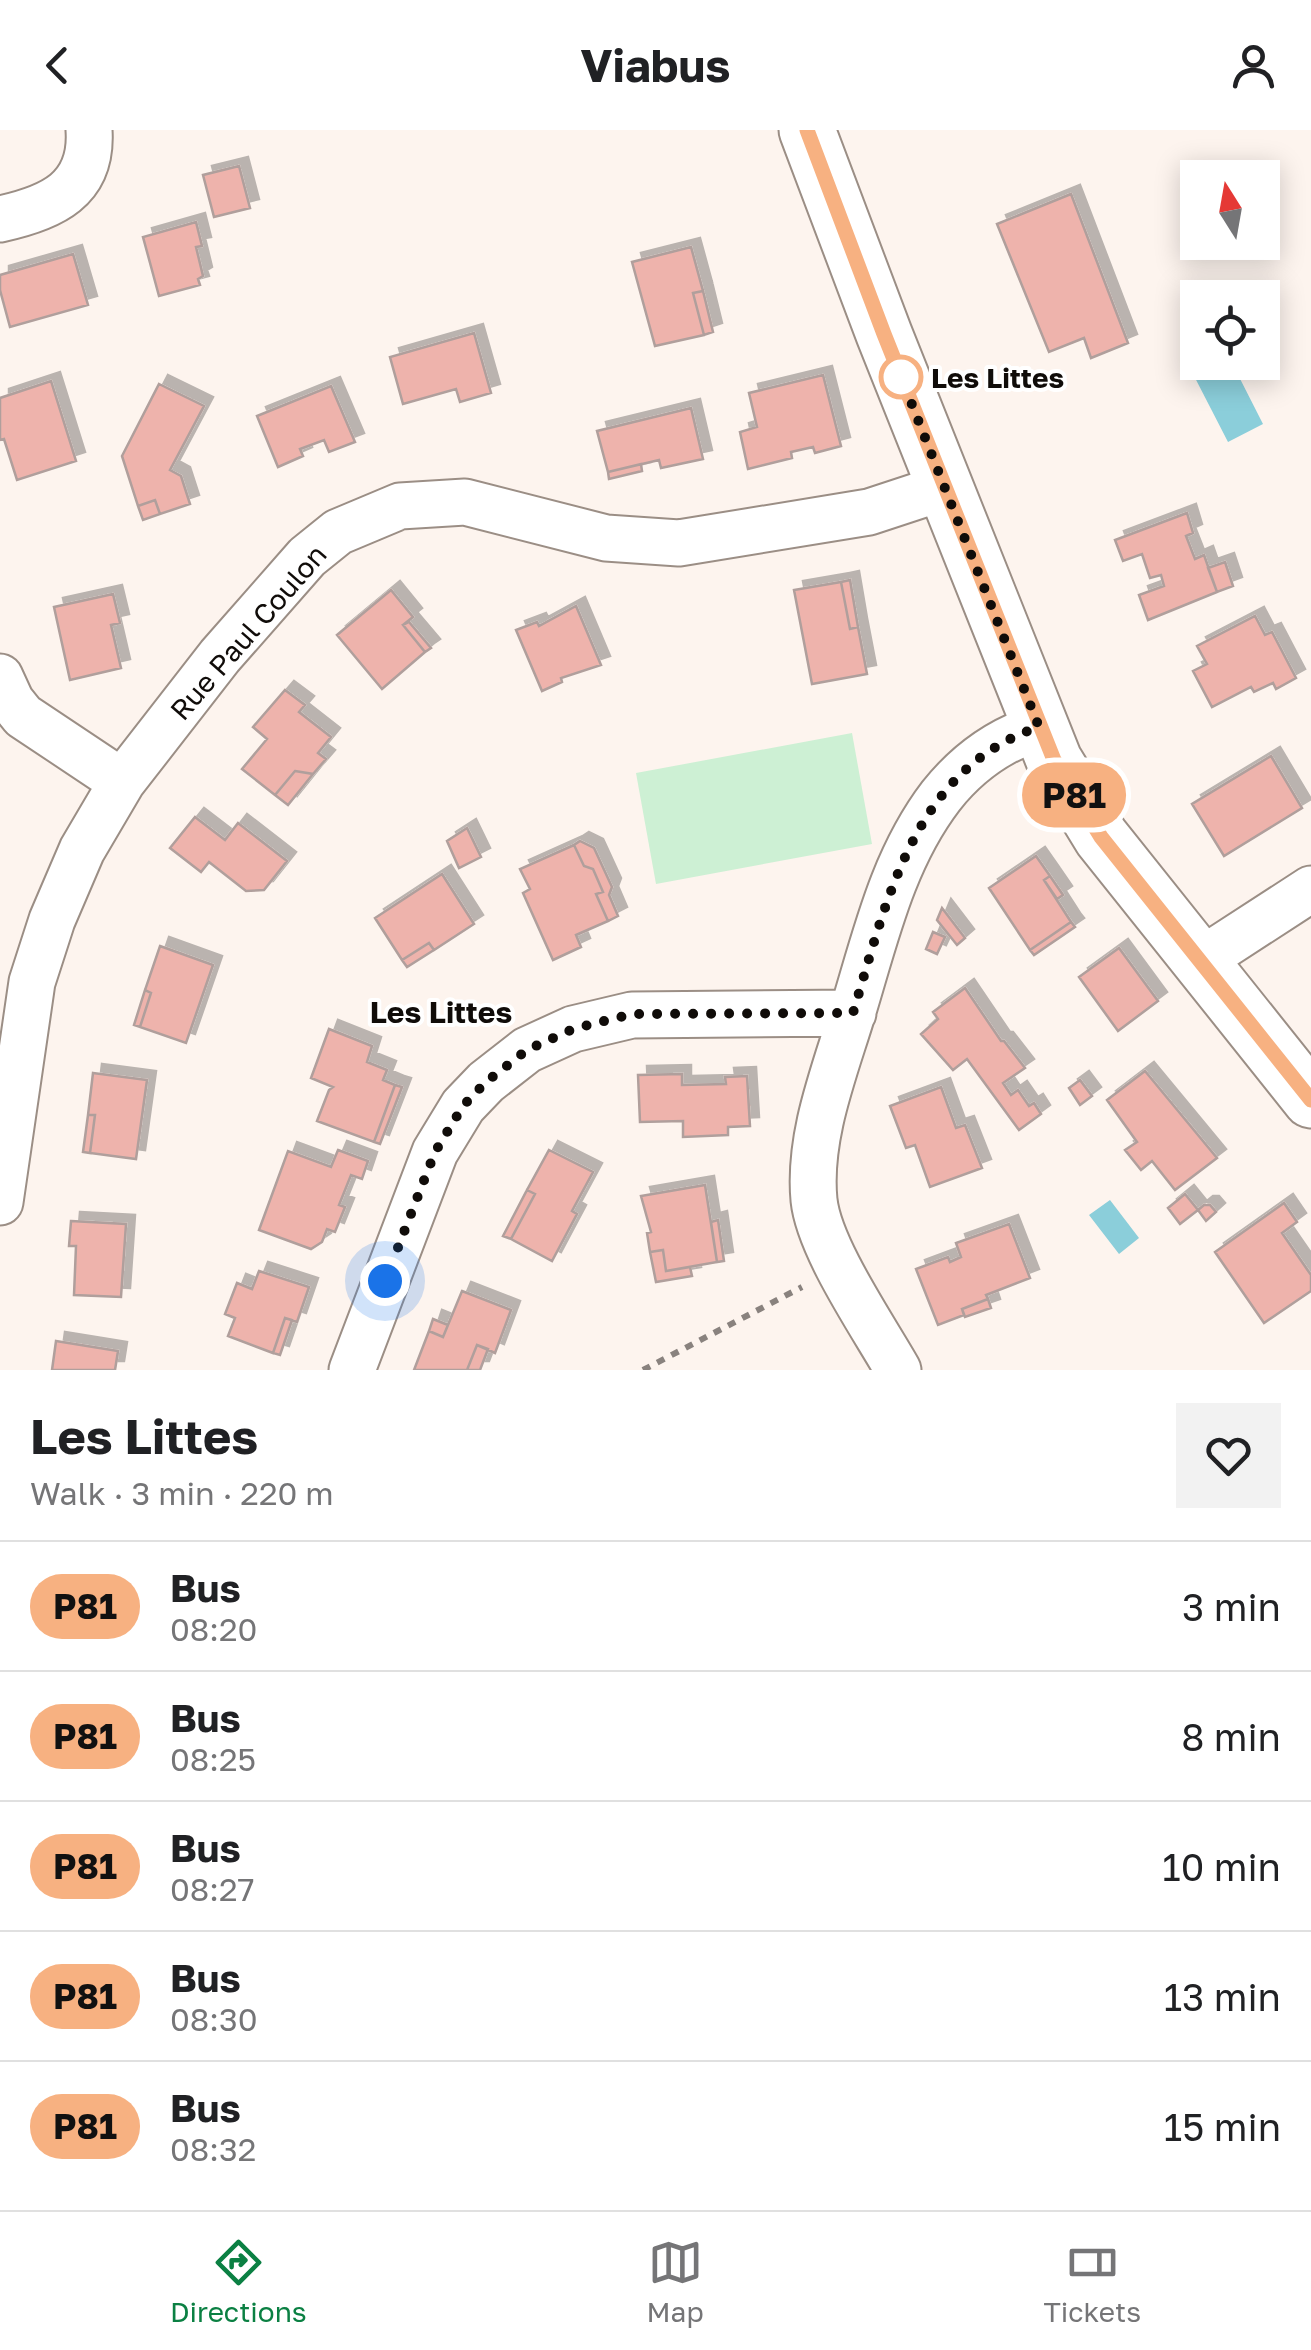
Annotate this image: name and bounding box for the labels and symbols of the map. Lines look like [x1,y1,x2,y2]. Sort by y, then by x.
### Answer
north arrow [1180,160,1280,260]
marker: Les Littes [880,356,922,398]
place label: Les Littes [931,361,1064,394]
street label: Rue Paul Coulon [163,538,333,726]
line badge: P81 [1016,762,1132,828]
district label: Les Littes [370,994,512,1030]
your location [360,1256,410,1306]

